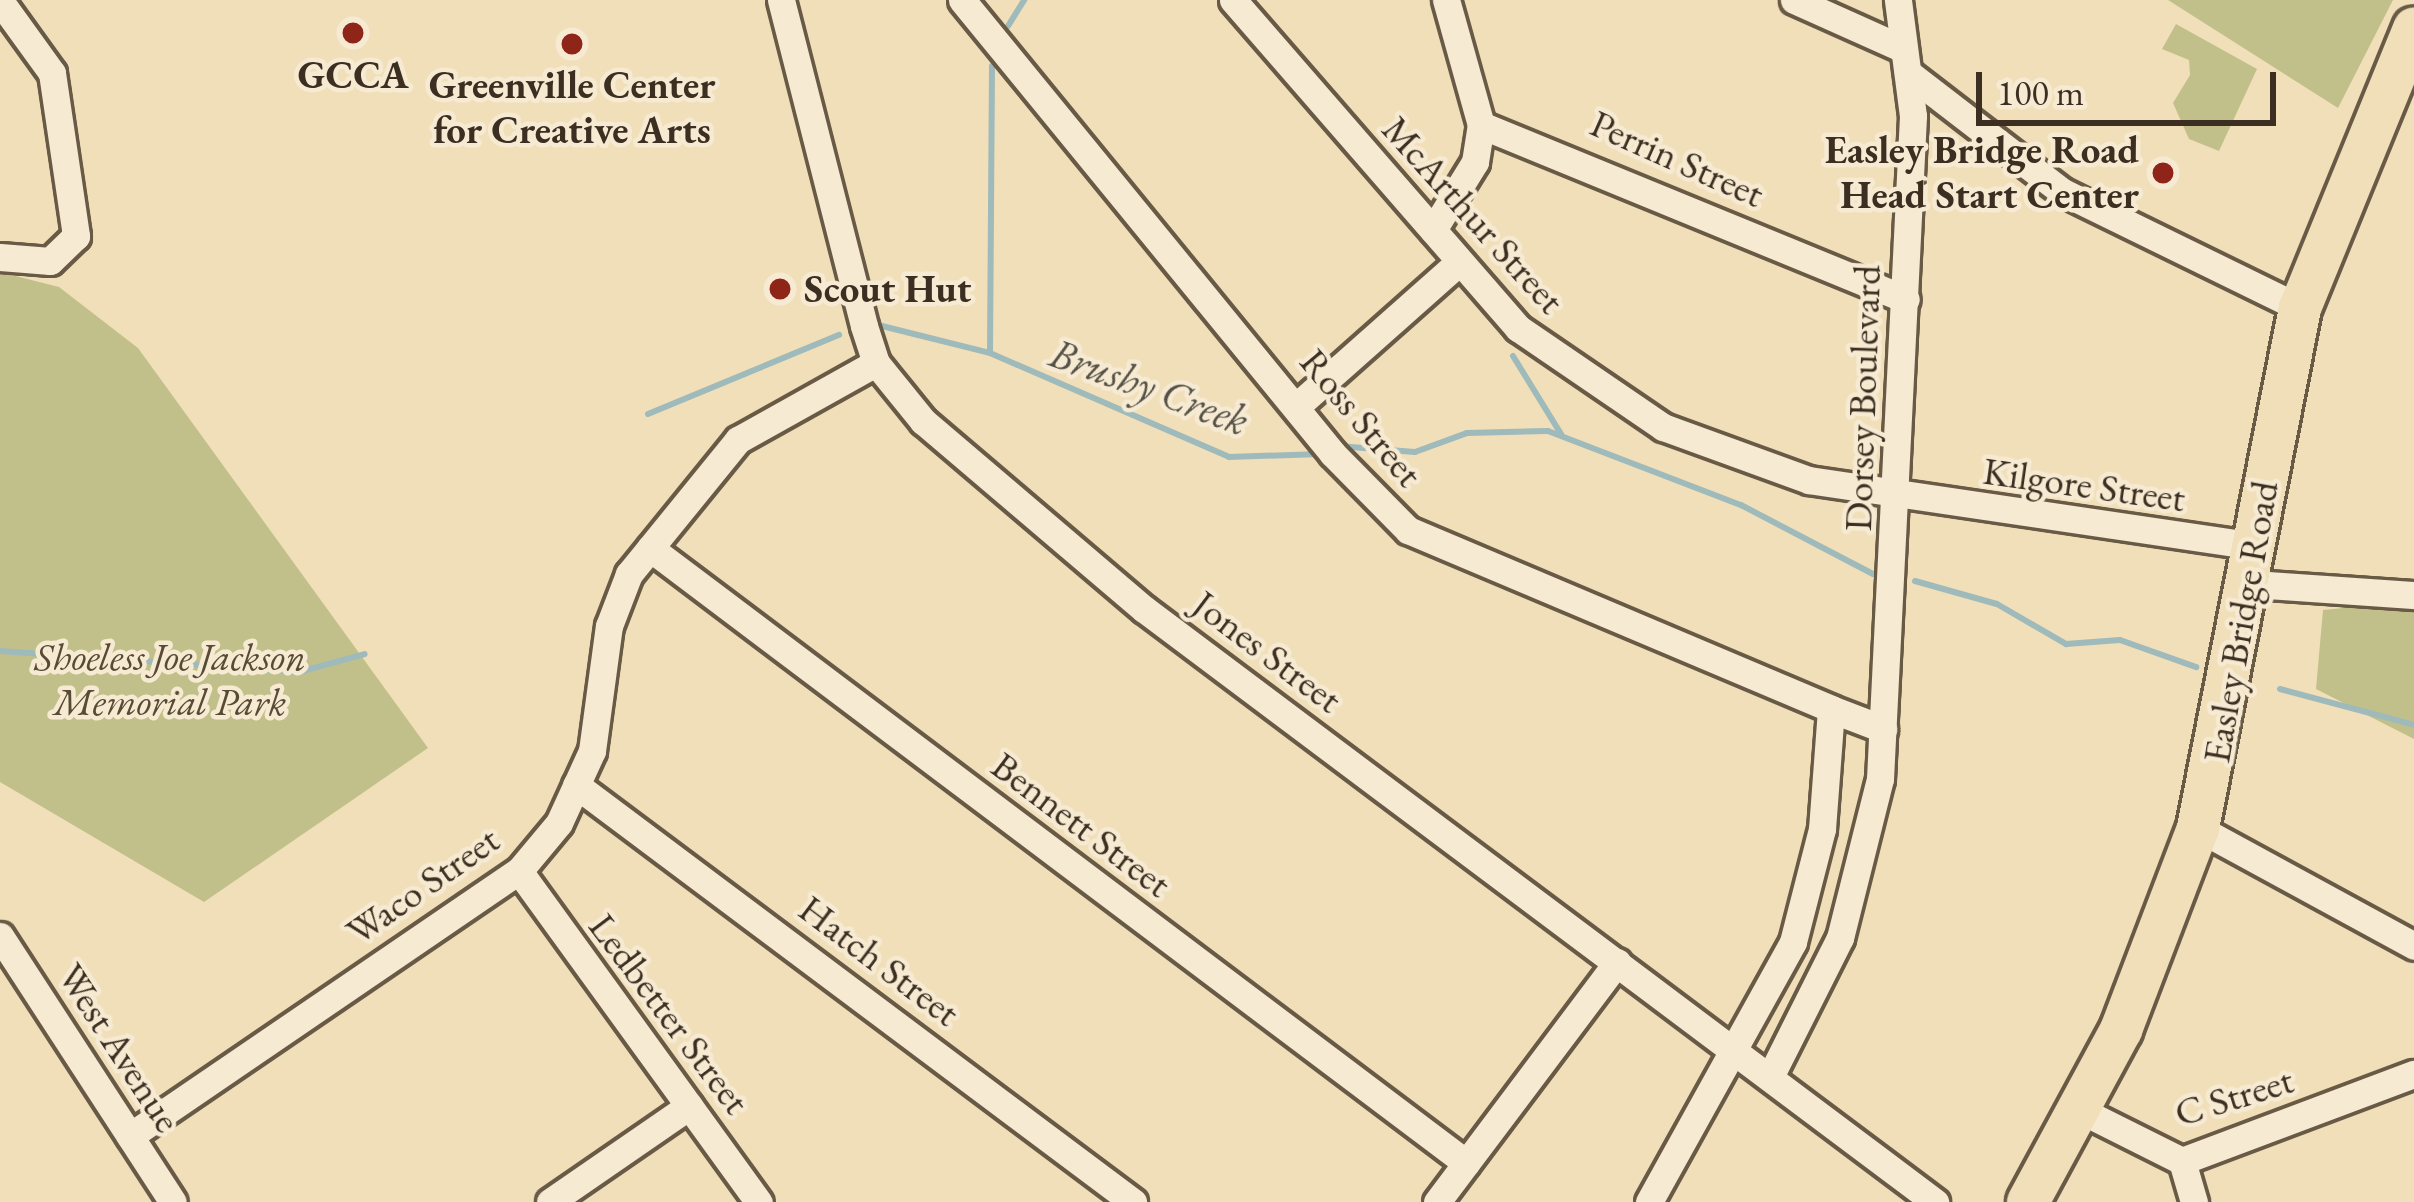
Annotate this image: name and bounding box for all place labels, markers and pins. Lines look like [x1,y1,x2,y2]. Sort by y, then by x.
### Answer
marker: GCCA [340,20,366,46]
marker: Greenville Center for Creative Arts [559,31,585,57]
place label: GCCA [297,52,409,98]
place label: Greenville Center for Creative Arts [429,63,715,154]
place label: Easley Bridge Road Head Start Center [1825,128,2139,219]
marker: Easley Bridge Road Head Start Center [2150,160,2176,186]
place label: Scout Hut [804,266,971,312]
marker: Scout Hut [767,276,793,302]

